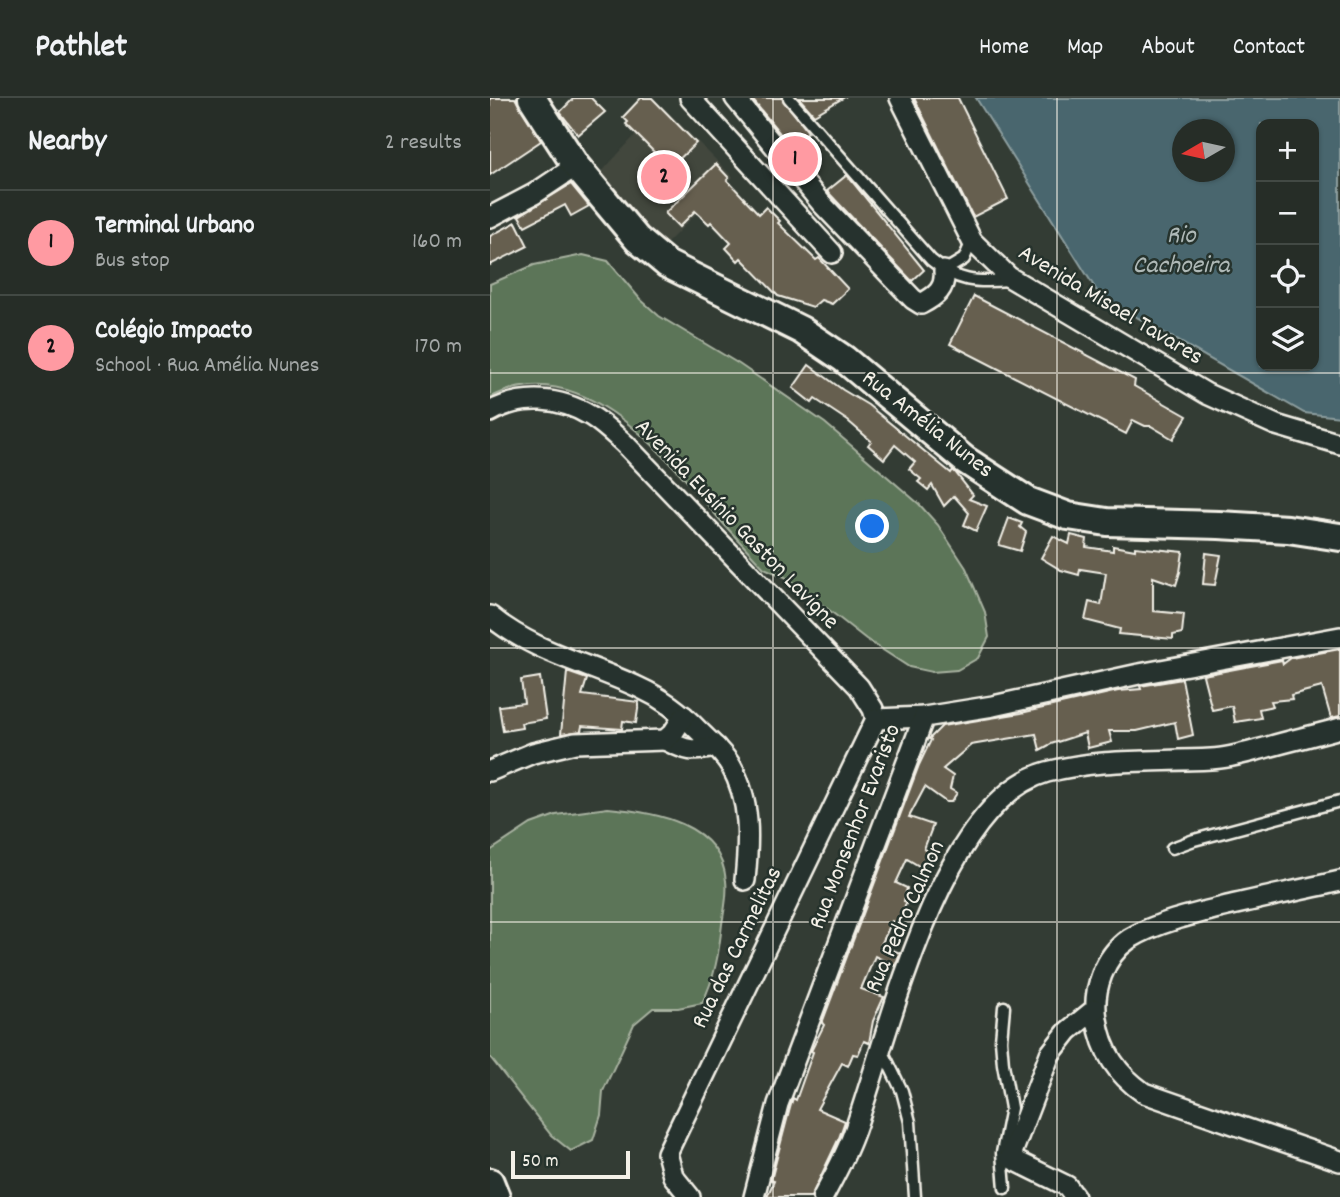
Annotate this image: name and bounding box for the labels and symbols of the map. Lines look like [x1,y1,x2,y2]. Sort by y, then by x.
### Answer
north arrow [1172,119,1235,182]
pin: 1 [772,133,818,185]
pin: 2 [641,151,687,203]
water label: Rio Cachoeira [1132,218,1231,285]
street label: Avenida Misael Tavares [1011,237,1209,375]
street label: Rua Amélia Nunes [854,362,1000,488]
street label: Avenida Eusínio Gaston Lavigne [626,412,846,638]
your location [855,509,889,543]
street label: Rua Monsenhor Evaristo [801,719,911,935]
street label: Rua Pedro Calmon [857,835,955,999]
street label: Rua das Carmelitas [684,861,792,1035]
scale bar [511,1148,630,1180]

